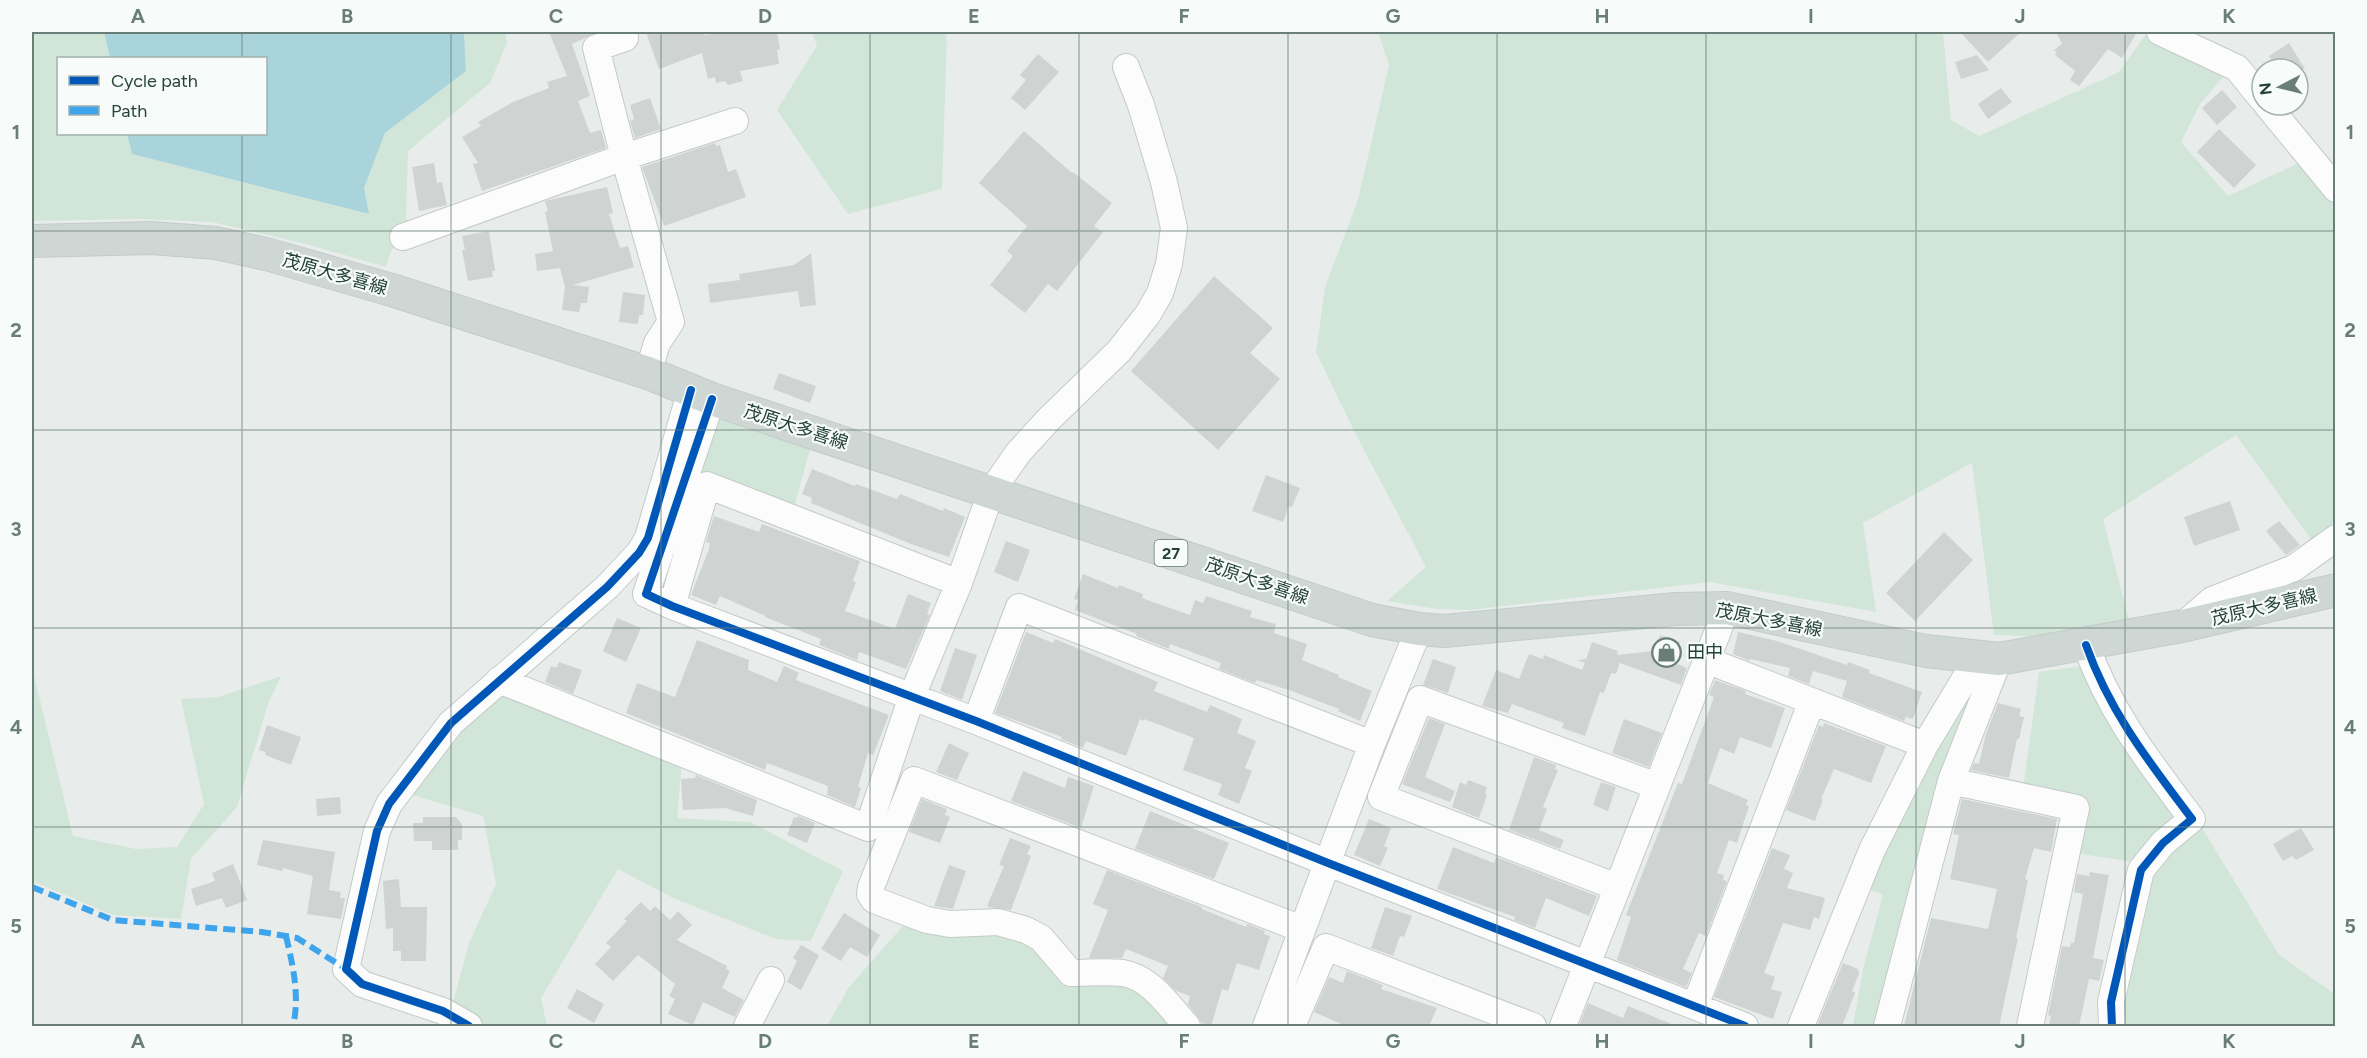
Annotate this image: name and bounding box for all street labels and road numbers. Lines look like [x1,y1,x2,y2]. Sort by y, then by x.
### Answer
street label: 茂原大多喜線 [280,249,390,299]
street label: 茂原大多喜線 [741,400,851,454]
road number: 27 [1154,540,1188,566]
street label: 茂原大多喜線 [1202,553,1312,609]
street label: 茂原大多喜線 [2209,584,2319,630]
street label: 茂原大多喜線 [1714,599,1824,641]

